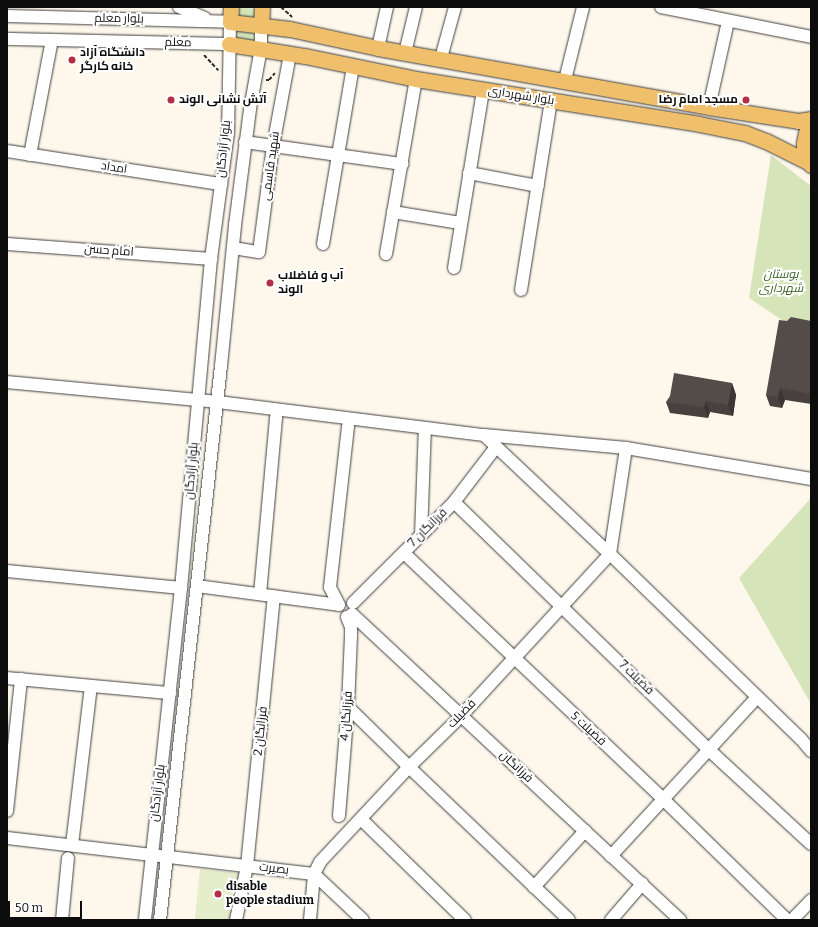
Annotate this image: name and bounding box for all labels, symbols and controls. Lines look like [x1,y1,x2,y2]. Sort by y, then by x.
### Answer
street label: بلوار معلم [94,11,144,27]
street label: معلم [164,36,192,50]
place label: دانشگاه آزاد خانه کارگر [80,46,145,74]
marker: دانشگاه آزاد خانه کارگر [67,55,77,65]
street label: بلوار شهرداری [487,84,555,108]
place label: آتش نشانی الوند [179,93,267,107]
place label: مسجد امام رضا [659,93,738,107]
marker: آتش نشانی الوند [166,95,176,105]
marker: مسجد امام رضا [741,95,751,105]
street label: بلوار آزادگان [214,120,234,178]
street label: شهید قاسمی [259,131,283,201]
street label: امداد [100,159,128,177]
street label: امام حسن [84,242,134,260]
park label: بوستان شهرداری [759,268,803,296]
place label: آب و فاضلاب الوند [278,269,344,297]
marker: آب و فاضلاب الوند [265,278,275,288]
street label: بلوار آزادگان [182,442,202,500]
street label: فرزانگان 7 [406,506,450,550]
street label: فضیلت 7 [616,658,656,698]
street label: فرزانگان 4 [338,691,356,741]
street label: فضیلت [445,697,479,731]
street label: فرزانگان 2 [251,706,271,756]
street label: فضیلت 5 [567,709,609,749]
street label: فرزانگان [496,748,536,786]
street label: بلوار آزادگان [147,764,169,822]
street label: بصیرت [258,860,290,878]
place label: disable people stadium [226,880,314,908]
marker: disable people stadium [213,889,223,899]
scale bar [10,893,84,919]
text: 50 m [15,901,43,915]

